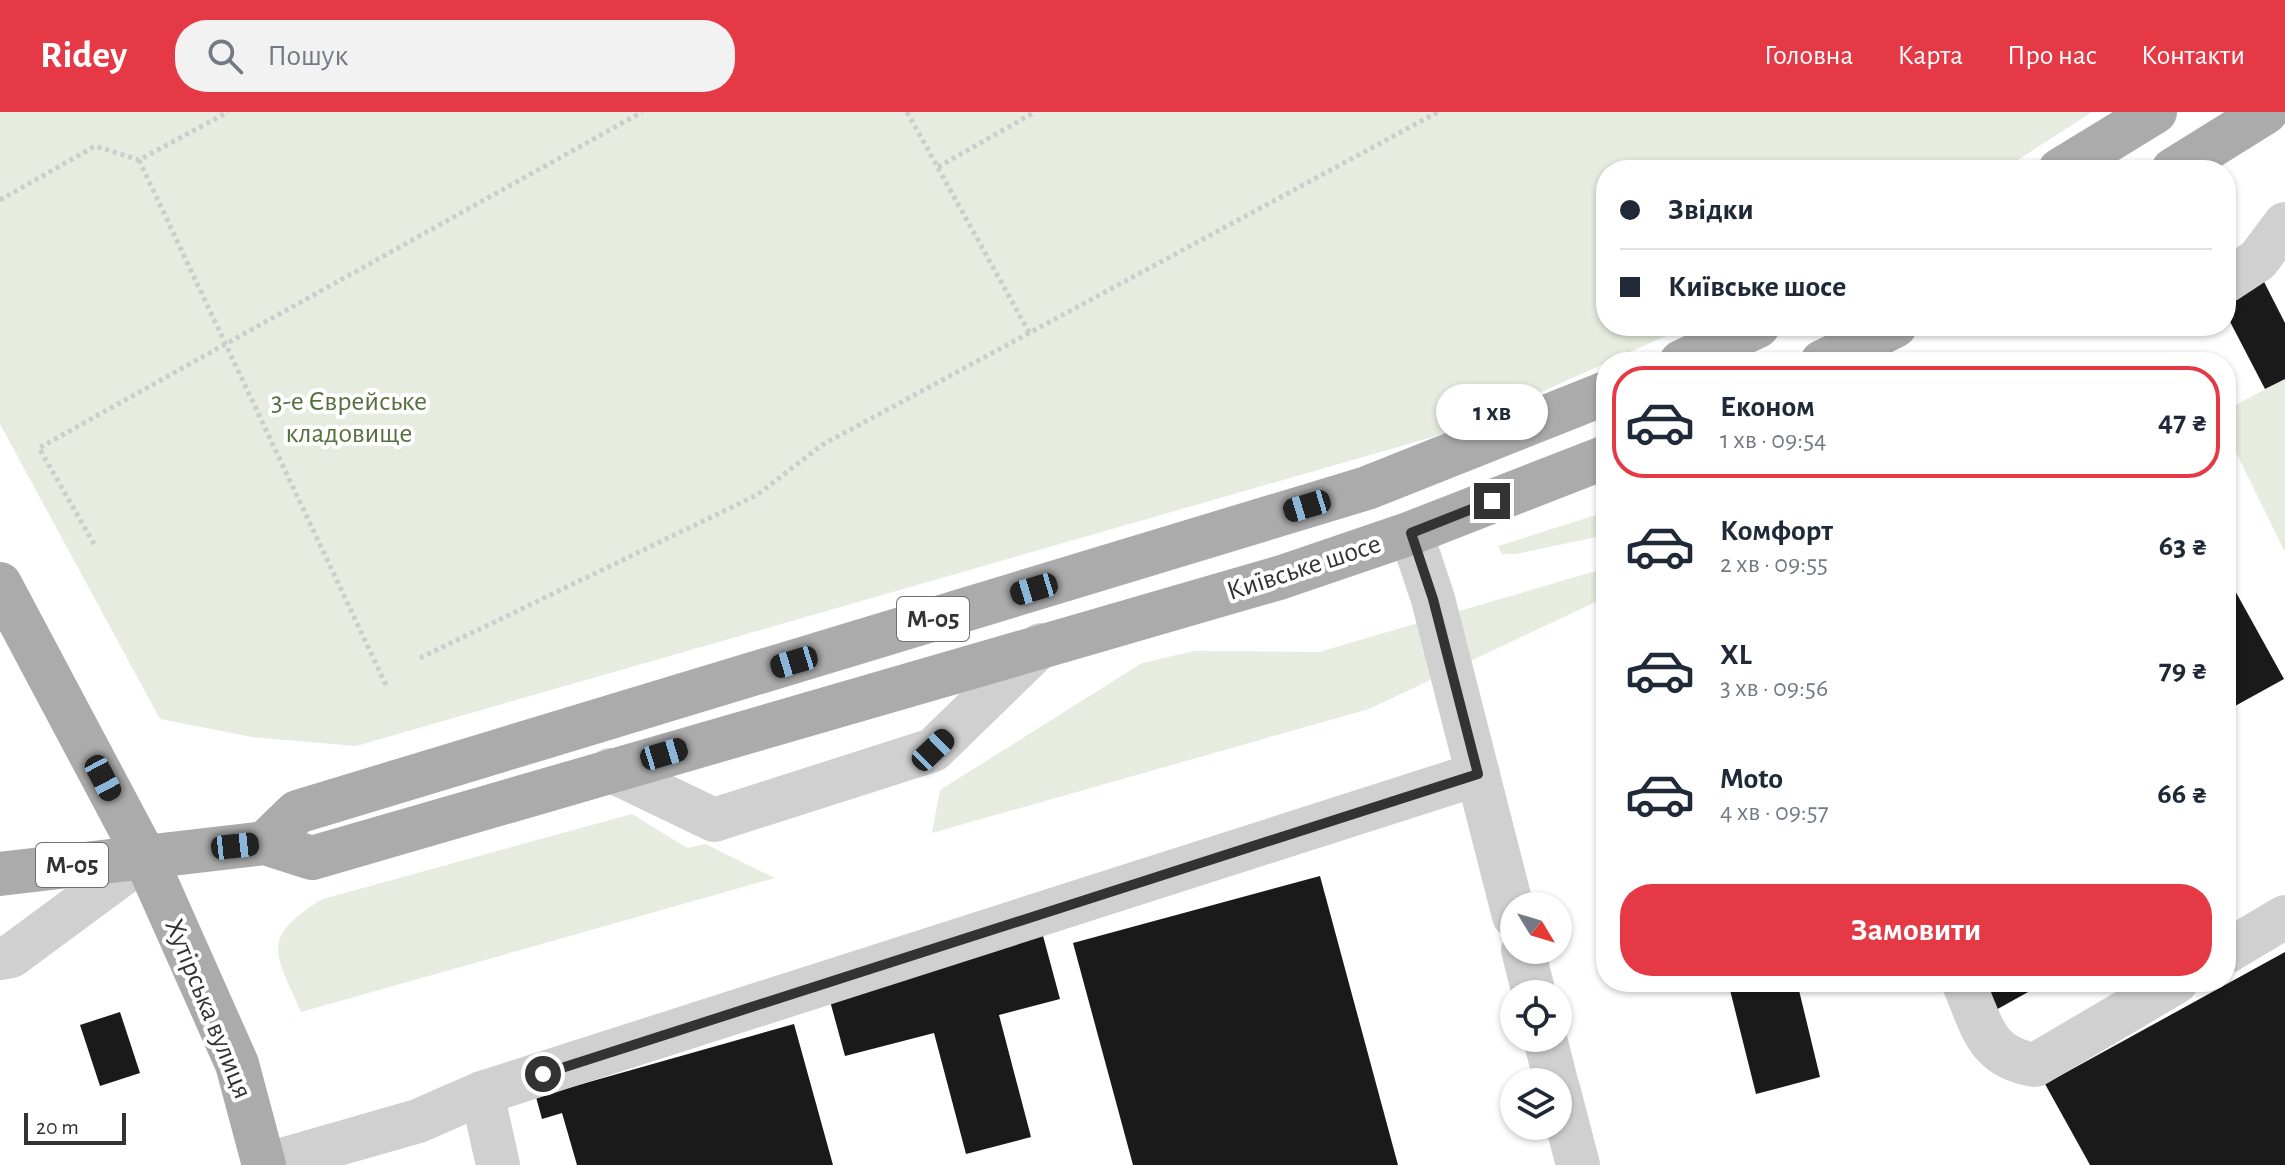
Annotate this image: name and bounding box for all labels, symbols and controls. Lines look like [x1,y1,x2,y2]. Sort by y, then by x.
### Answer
search box [175,20,735,92]
icon: search [203,34,247,78]
text: Ridey [40,37,127,75]
text: Пошук [267,41,348,71]
text: Головна [1764,42,1853,70]
text: Карта [1897,42,1963,70]
text: Про нас [2007,42,2097,70]
text: Контакти [2141,42,2245,70]
text: Звідки [1668,195,1754,225]
text: Київське шосе [1668,272,1847,302]
callout: 1 хв [1436,385,1548,441]
icon: car [1624,386,1696,458]
park label: 3-е Єврейське кладовище [271,388,427,448]
text: Економ [1720,392,1815,422]
text: 1 хв [1473,399,1511,425]
text: 47 ₴ [2158,407,2208,437]
text: 1 хв · 09:54 [1720,427,1827,453]
route end [1474,483,1510,519]
car [1281,488,1333,524]
icon: car [1624,510,1696,582]
text: Комфорт [1720,516,1833,546]
street label: Київське шосе [1224,530,1384,606]
text: 63 ₴ [2159,531,2208,561]
text: 2 хв · 09:55 [1720,551,1828,577]
car [1008,571,1060,607]
road number: М-05 [897,597,969,641]
icon: car [1624,634,1696,706]
text: XL [1720,640,1752,670]
car [768,644,820,680]
text: 79 ₴ [2159,655,2208,685]
text: 3 хв · 09:56 [1720,675,1828,701]
car [907,725,959,775]
car [638,736,690,772]
car [81,751,125,805]
icon: car [1624,758,1696,830]
text: Moto [1720,764,1783,794]
text: 66 ₴ [2157,779,2208,809]
text: 4 хв · 09:57 [1720,799,1829,825]
car [210,832,260,860]
road number: М-05 [36,843,108,887]
button: Замовити [1620,884,2212,976]
north arrow [1500,892,1572,964]
map controls [1500,892,1572,1140]
street label: Хутірська вулиця [159,915,257,1103]
button: locate [1500,980,1572,1052]
route start [525,1056,561,1092]
button: layers [1500,1068,1572,1140]
scale bar [24,1109,126,1145]
text: 20 m [36,1116,79,1138]

